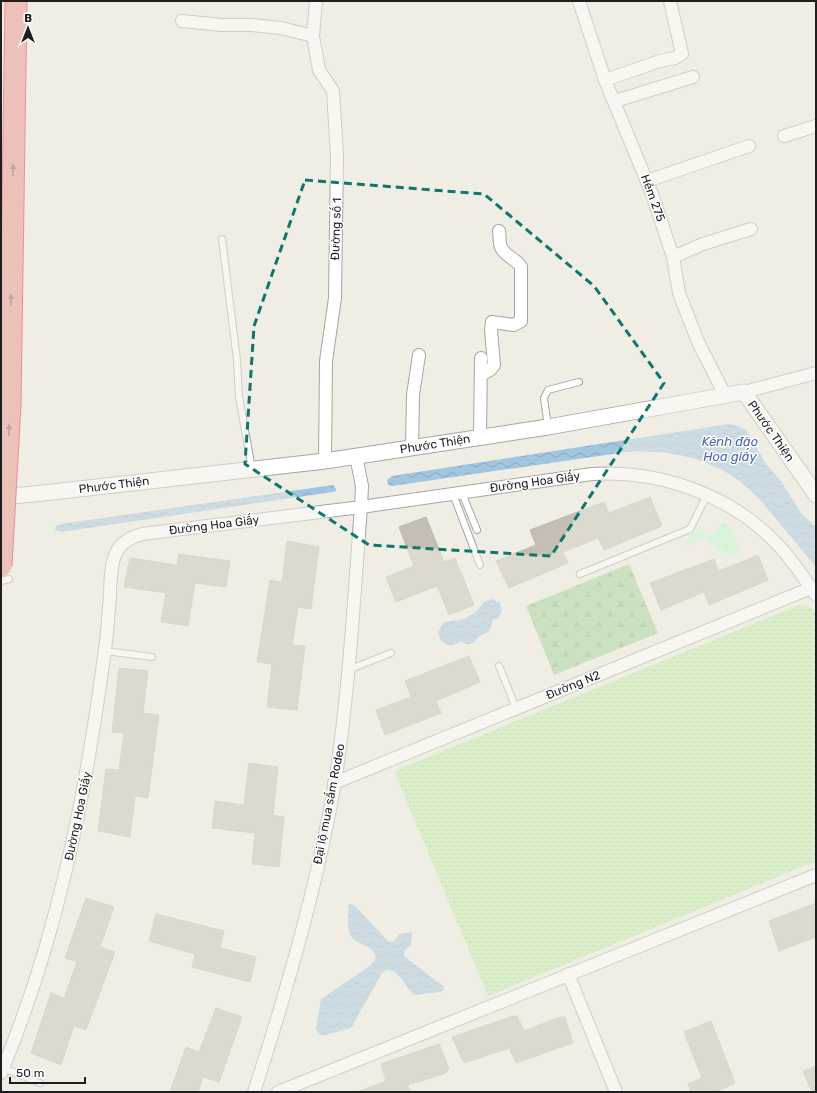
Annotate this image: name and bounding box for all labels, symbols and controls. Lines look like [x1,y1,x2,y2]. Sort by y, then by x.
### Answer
north arrow [8,8,48,48]
text: B [24,12,32,25]
one-way arrow [10,163,16,176]
street label: Hẻm 275 [638,172,668,224]
street label: Đường số 1 [327,197,344,261]
one-way arrow [8,293,14,306]
street label: Phước Thiện [745,398,797,464]
one-way arrow [5,424,12,436]
street label: Phước Thiện [399,432,471,456]
water label: Kênh đào Hoa giấy [702,434,758,465]
street label: Đường Hoa Giấy [489,468,581,495]
street label: Phước Thiện [78,474,150,496]
street label: Đường Hoa Giấy [168,512,260,537]
street label: Đường N2 [544,668,602,702]
street label: Đại lộ mua sắm Rodeo [310,742,348,866]
street label: Đường Hoa Giấy [61,770,94,862]
scale bar [10,1059,85,1085]
text: 50 m [16,1066,44,1080]

